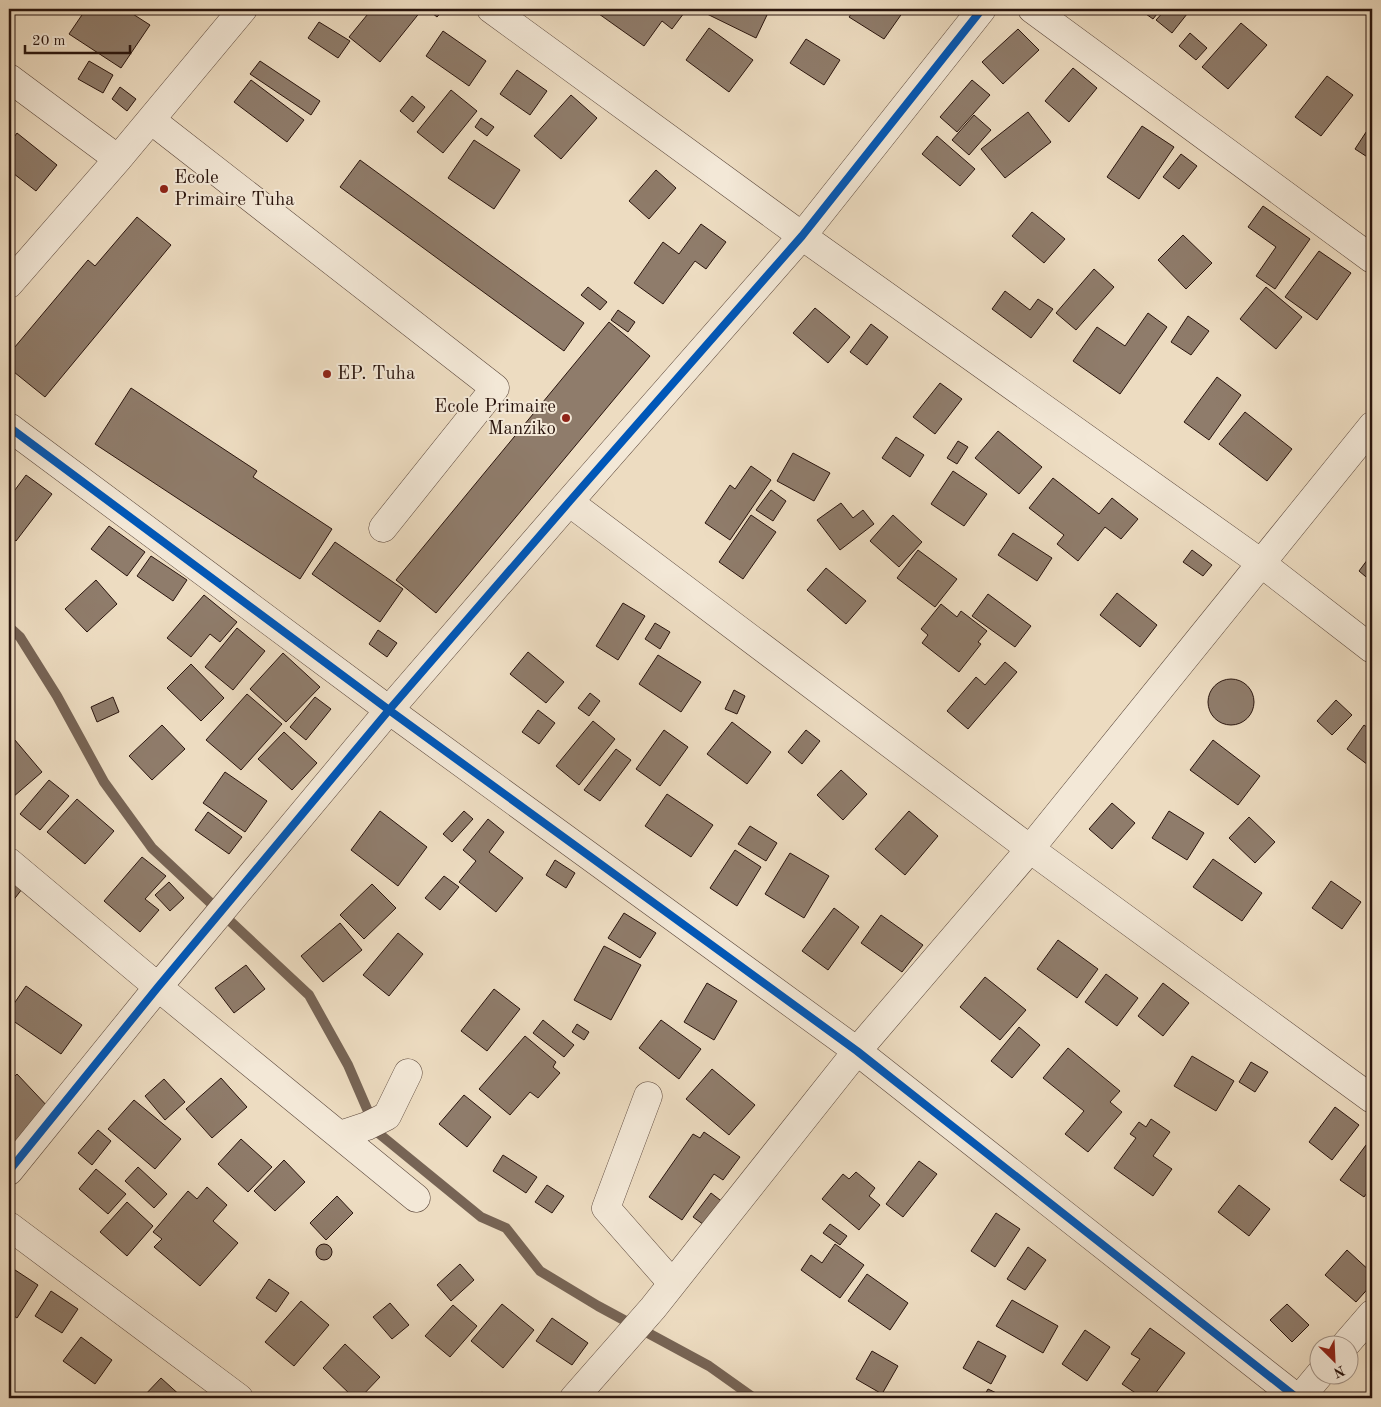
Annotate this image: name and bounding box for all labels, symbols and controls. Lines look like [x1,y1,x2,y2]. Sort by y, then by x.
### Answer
scale bar [25,22,130,54]
text: 20 m [32,34,66,49]
place label: Ecole Primaire Tuha [174,169,295,210]
marker: Ecole Primaire Tuha [158,183,170,195]
place label: EP. Tuha [337,365,416,384]
marker: EP. Tuha [321,368,333,380]
place label: Ecole Primaire Manziko [434,398,556,439]
marker: Ecole Primaire Manziko [560,412,572,424]
north arrow [1308,1334,1358,1384]
text: N [1331,1362,1347,1380]

